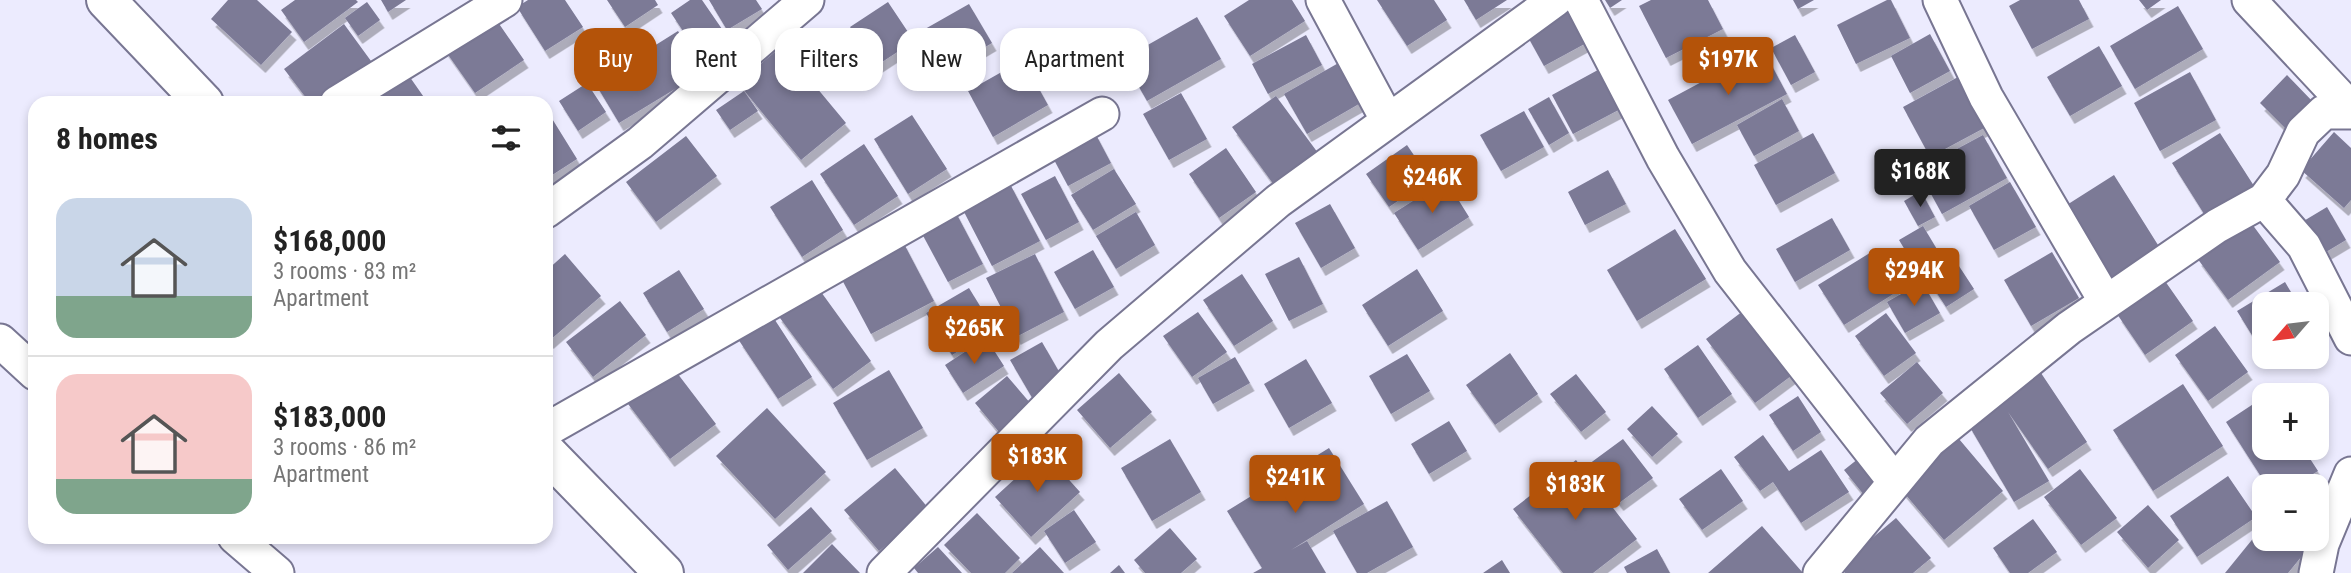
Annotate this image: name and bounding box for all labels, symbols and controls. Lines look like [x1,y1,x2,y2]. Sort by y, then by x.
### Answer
chip: Buy [574,28,657,91]
chip: Rent [671,28,761,91]
chip: Filters [775,28,883,91]
chip: New [897,28,986,91]
chip: Apartment [1000,28,1149,91]
pin: $197K [1679,38,1777,97]
text: $197K [1698,46,1758,73]
icon: filters [487,119,525,157]
text: 8 homes [56,121,158,156]
pin: $168K [1871,150,1969,209]
pin: $246K [1383,156,1481,215]
text: $168K [1890,158,1950,185]
text: $246K [1402,164,1462,191]
text: $168,000 [273,223,386,258]
icon: home [112,226,196,310]
pin: $294K [1865,248,1963,308]
text: $294K [1884,257,1944,284]
text: 3 rooms · 83 m² [273,258,416,285]
text: Apartment [273,285,369,312]
north arrow [2252,292,2329,369]
map controls [2252,292,2329,551]
pin: $265K [925,306,1023,366]
text: $265K [944,315,1004,342]
button: + [2252,383,2329,460]
text: $183,000 [273,399,386,434]
icon: home [112,402,196,486]
text: 3 rooms · 86 m² [273,434,416,461]
pin: $183K [988,434,1086,494]
text: $183K [1007,443,1067,470]
pin: $241K [1246,456,1344,515]
text: Apartment [273,461,369,488]
pin: $183K [1526,462,1624,522]
text: $241K [1265,464,1325,491]
text: $183K [1545,471,1605,498]
button: − [2252,474,2329,551]

